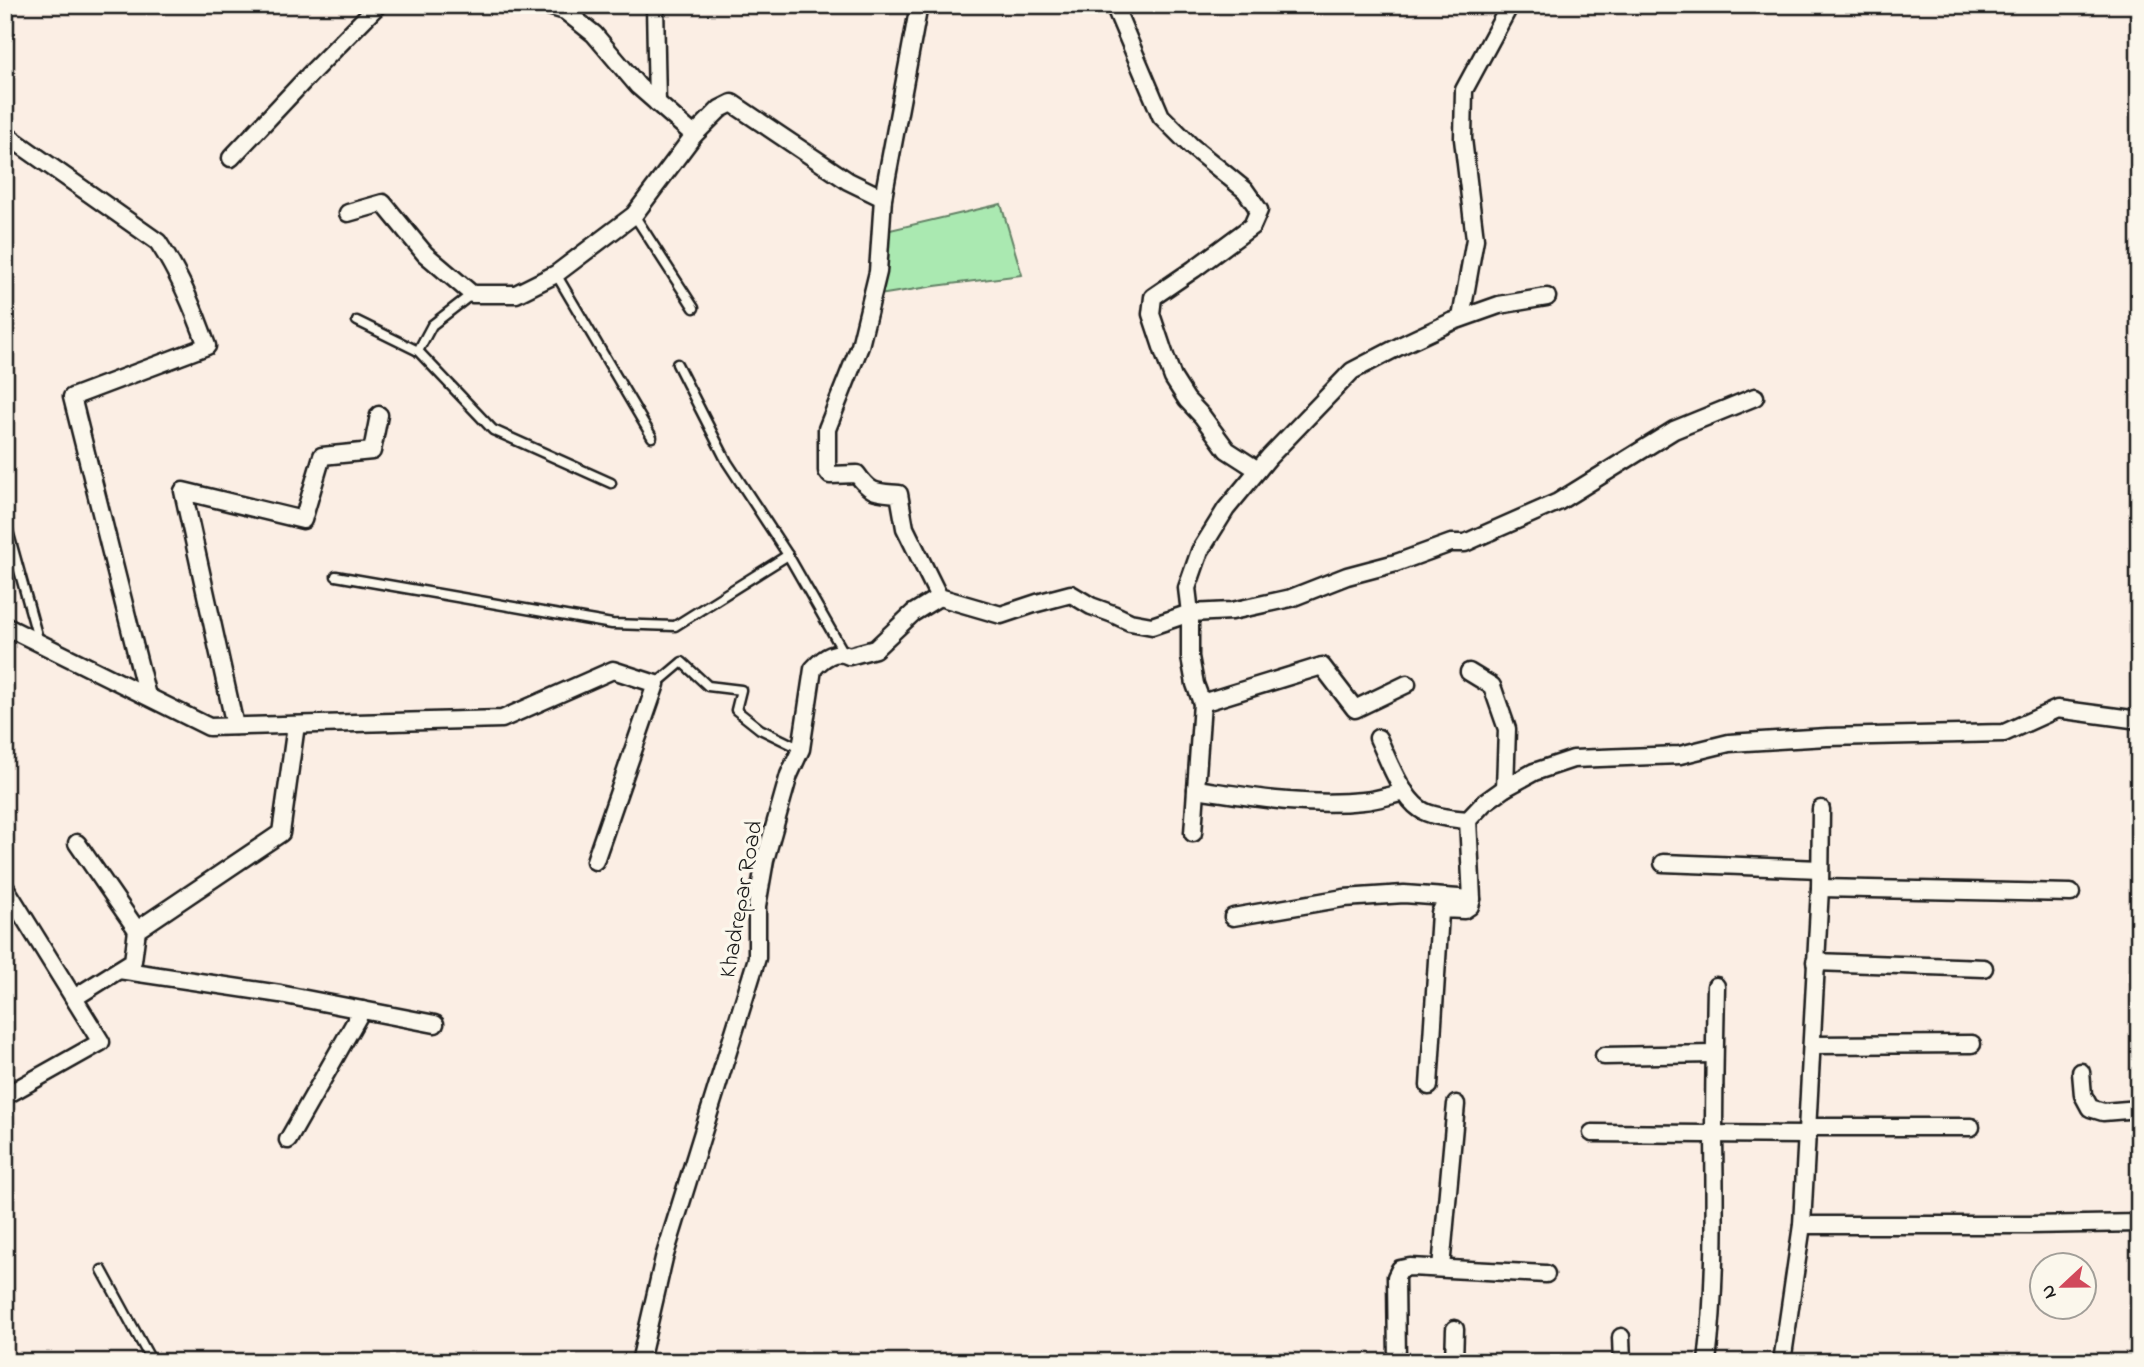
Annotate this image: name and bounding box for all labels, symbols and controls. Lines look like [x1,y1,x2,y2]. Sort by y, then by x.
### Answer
street label: Khadrepar Road [711,817,774,981]
north arrow [2028,1252,2098,1322]
text: N [2035,1280,2064,1302]

